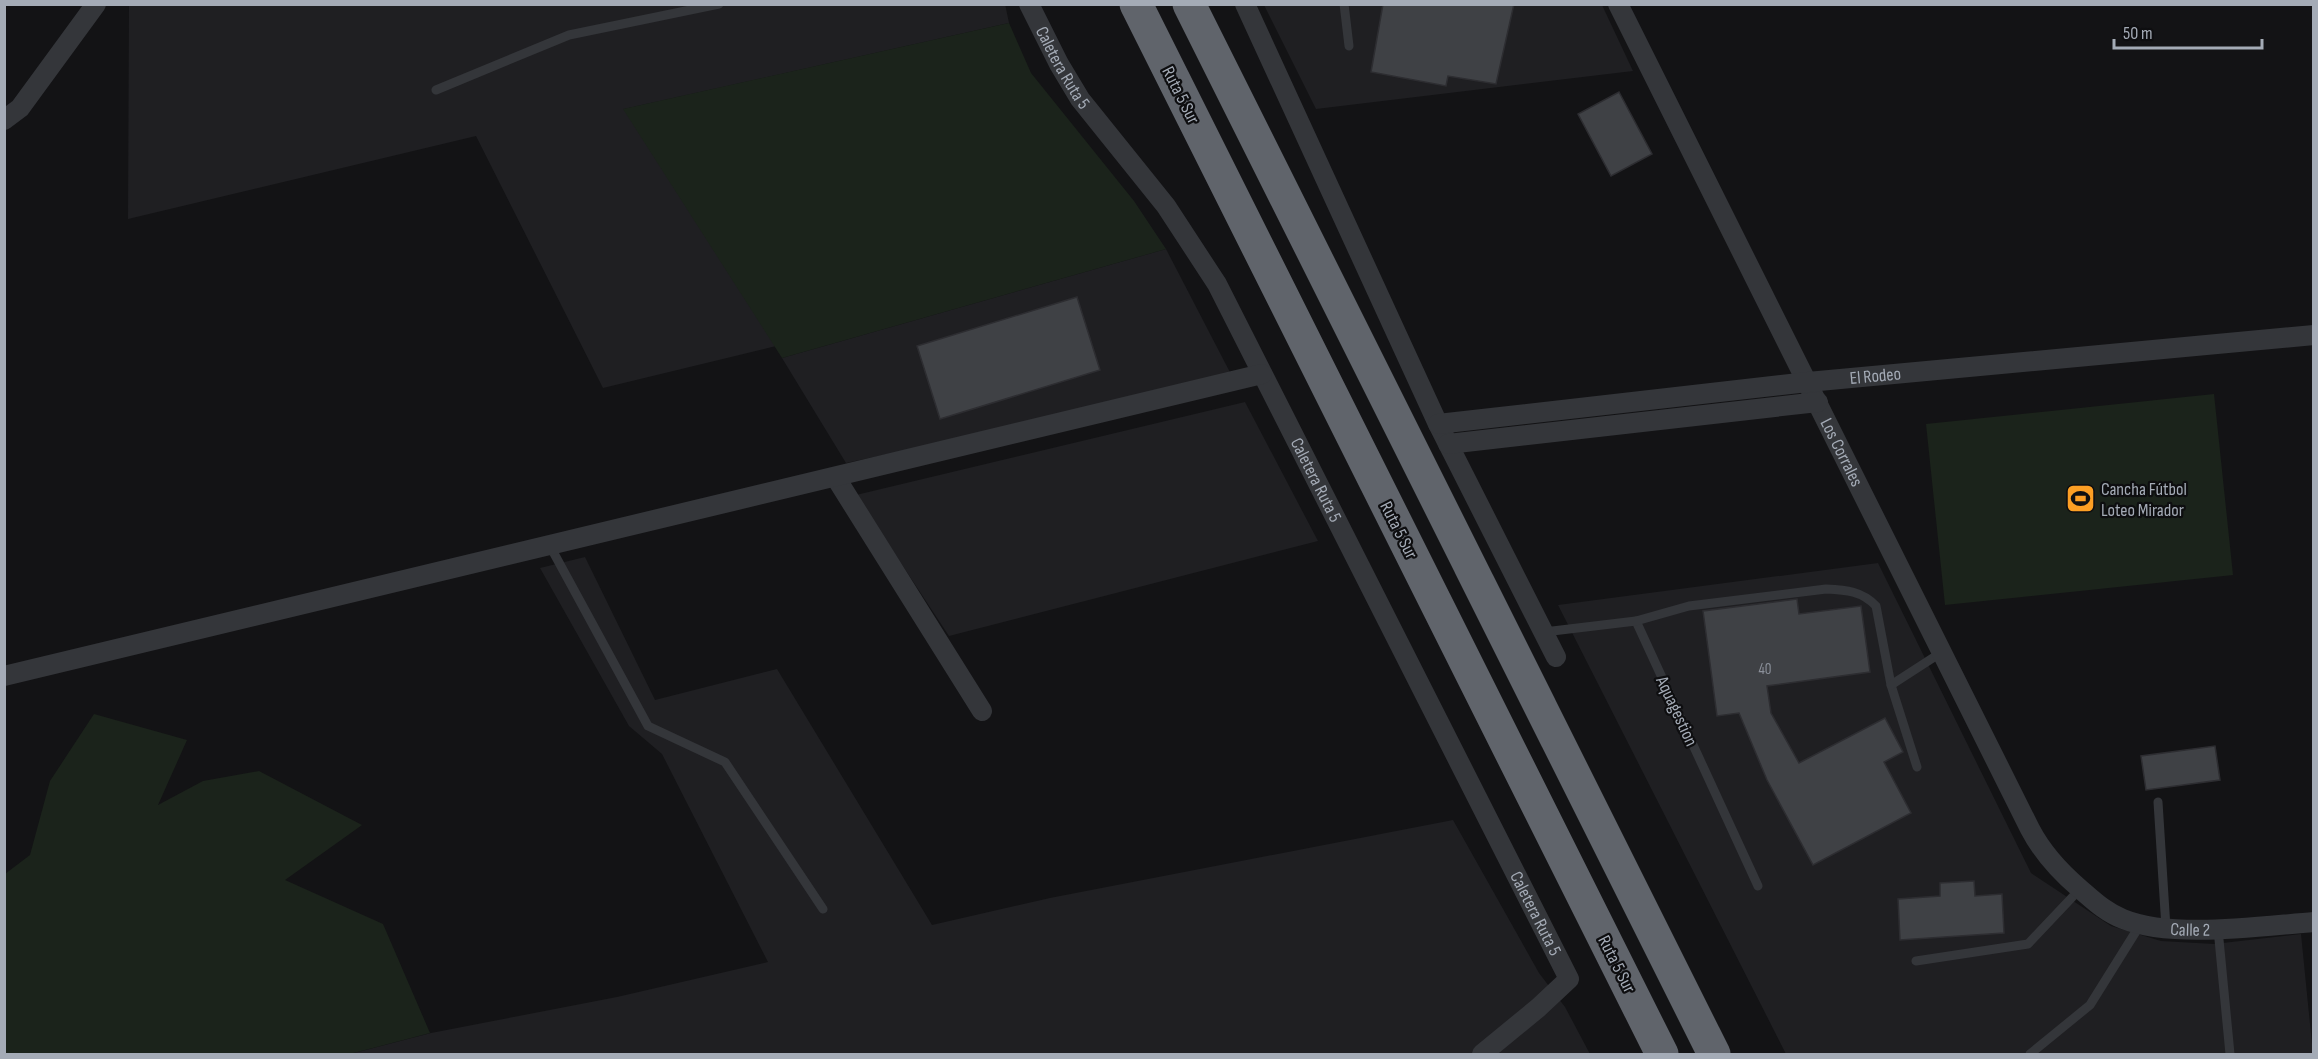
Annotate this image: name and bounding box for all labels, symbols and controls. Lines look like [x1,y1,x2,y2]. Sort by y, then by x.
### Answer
scale bar [2114,12,2262,50]
street label: Caletera Ruta 5 [1031,23,1094,114]
text: 50 m [2123,23,2153,44]
street label: Ruta 5 Sur [1157,63,1204,127]
street label: El Rodeo [1849,363,1902,389]
street label: Los Corrales [1816,415,1867,490]
street label: Caletera Ruta 5 [1286,435,1346,526]
place label: Cancha Fútbol Loteo Mirador [2101,479,2187,521]
sports icon: Cancha Fútbol Loteo Mirador [2064,483,2096,515]
street label: Ruta 5 Sur [1375,498,1422,562]
house number: 40 [1759,660,1771,679]
street label: Aquagestion [1651,672,1702,750]
street label: Caletera Ruta 5 [1505,868,1565,959]
street label: Calle 2 [2170,919,2210,941]
street label: Ruta 5 Sur [1593,932,1640,996]

